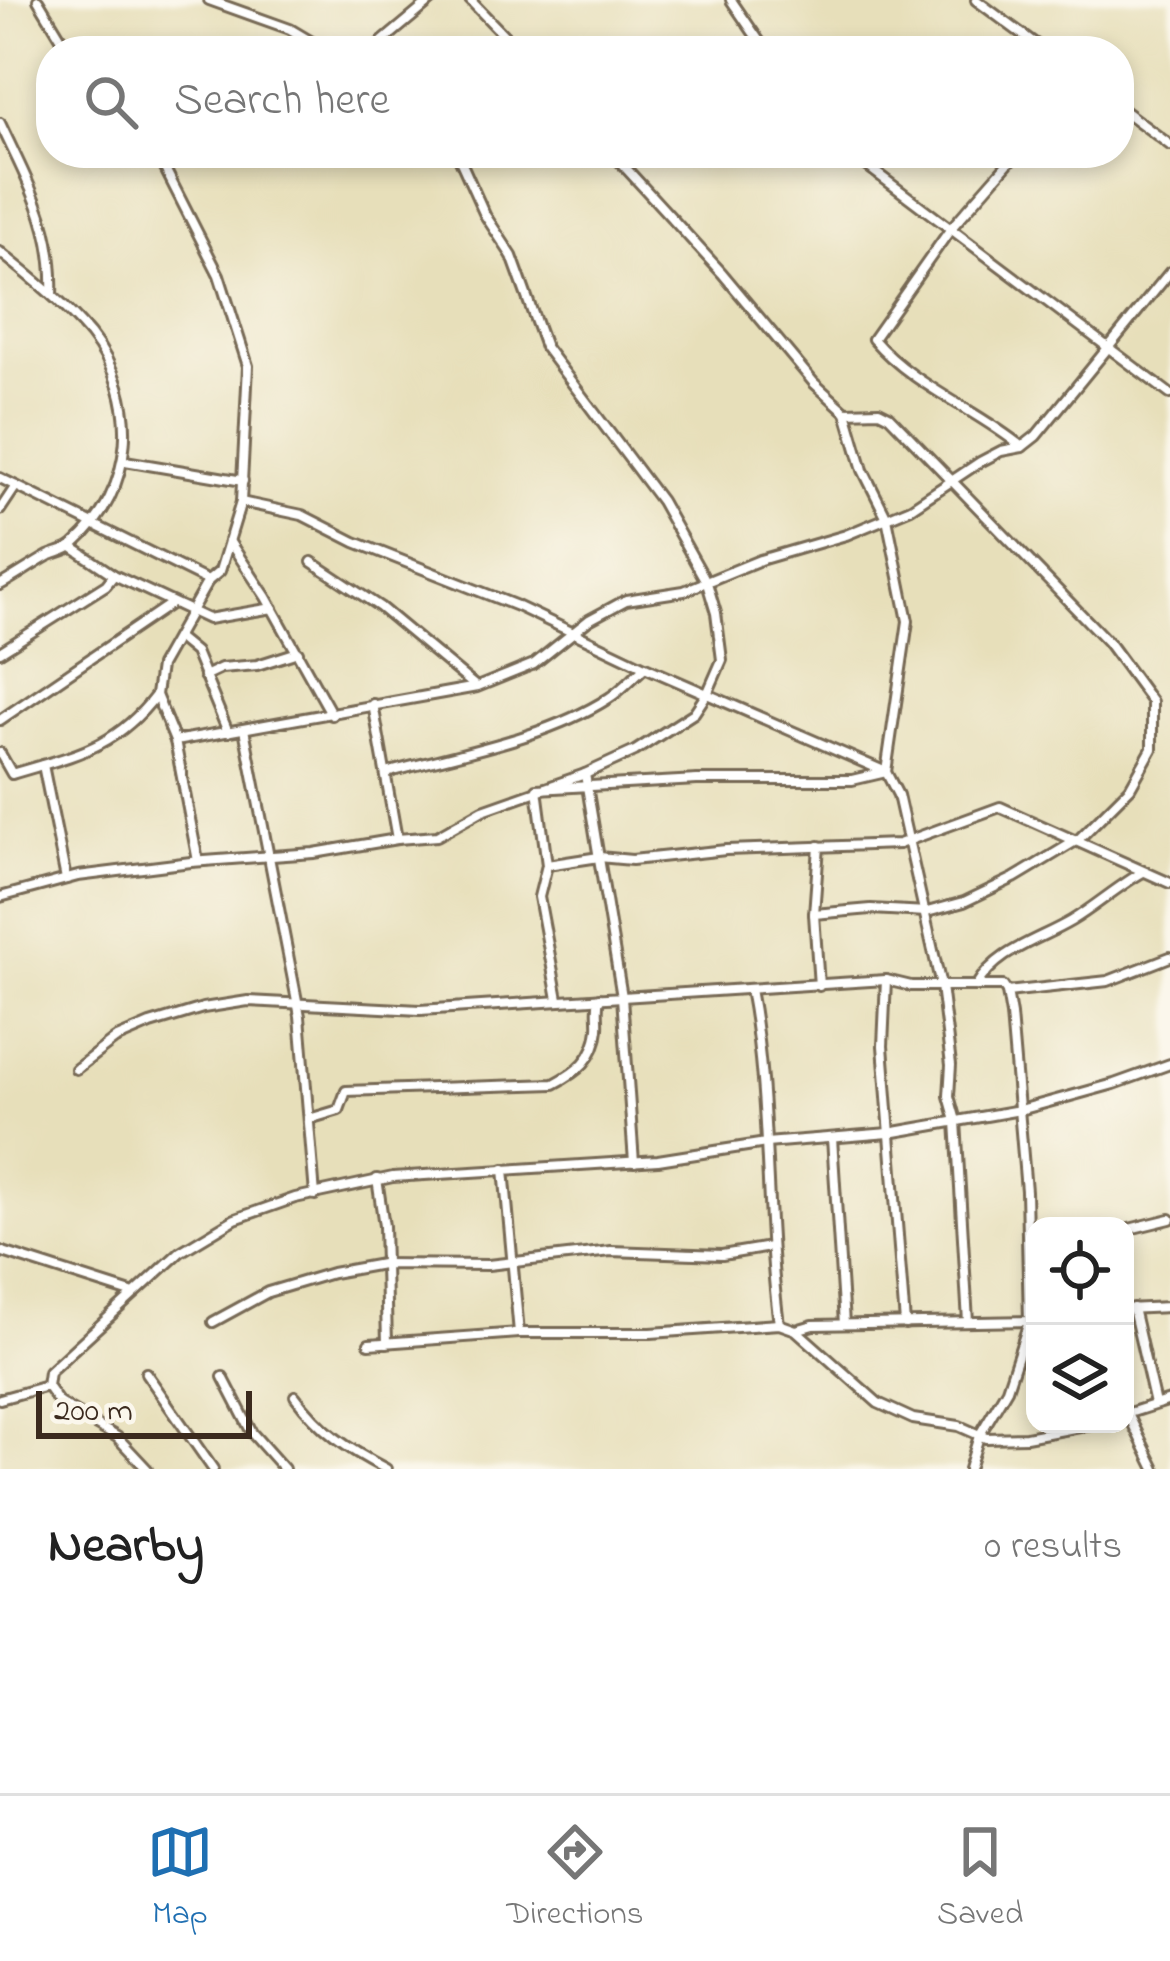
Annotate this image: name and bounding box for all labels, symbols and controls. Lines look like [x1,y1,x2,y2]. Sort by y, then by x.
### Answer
search box [36,36,1134,168]
icon: search [78,69,144,135]
text: Search here [174,69,390,135]
map controls [1026,1217,1134,1433]
button: locate [1026,1217,1134,1325]
button: layers [1026,1325,1134,1433]
scale bar [36,1385,252,1438]
text: 200 m [54,1388,133,1436]
text: Nearby [48,1510,204,1585]
text: 0 results [984,1519,1122,1576]
tab: Map [147,1819,213,1939]
tab: Directions [506,1819,644,1939]
tab: Saved [937,1819,1023,1939]

